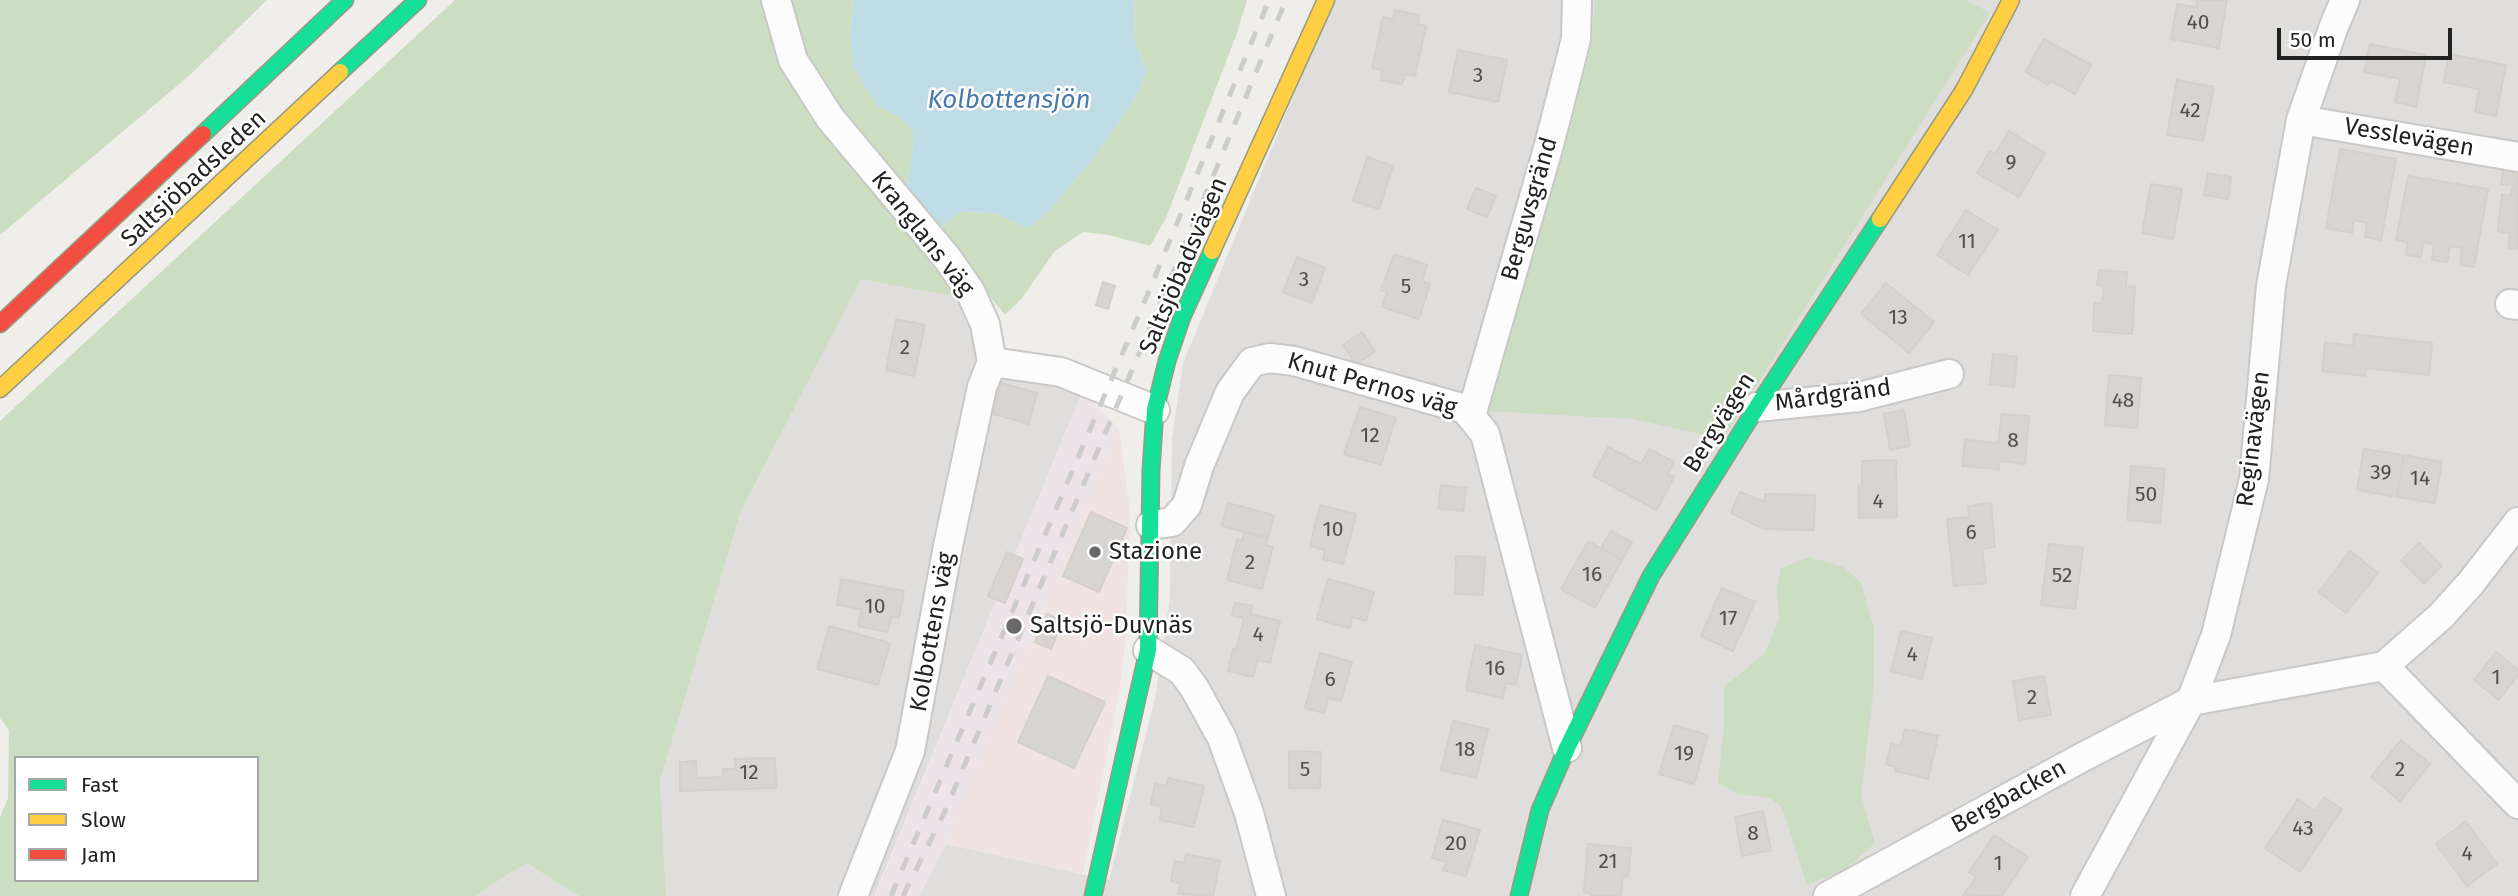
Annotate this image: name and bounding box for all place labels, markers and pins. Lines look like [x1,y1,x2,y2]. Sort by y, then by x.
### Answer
place label: Stazione [1109,538,1202,566]
marker: Stazione [1087,544,1103,560]
place label: Saltsjö-Duvnäs [1030,612,1193,640]
marker: Saltsjö-Duvnäs [1004,616,1024,636]

